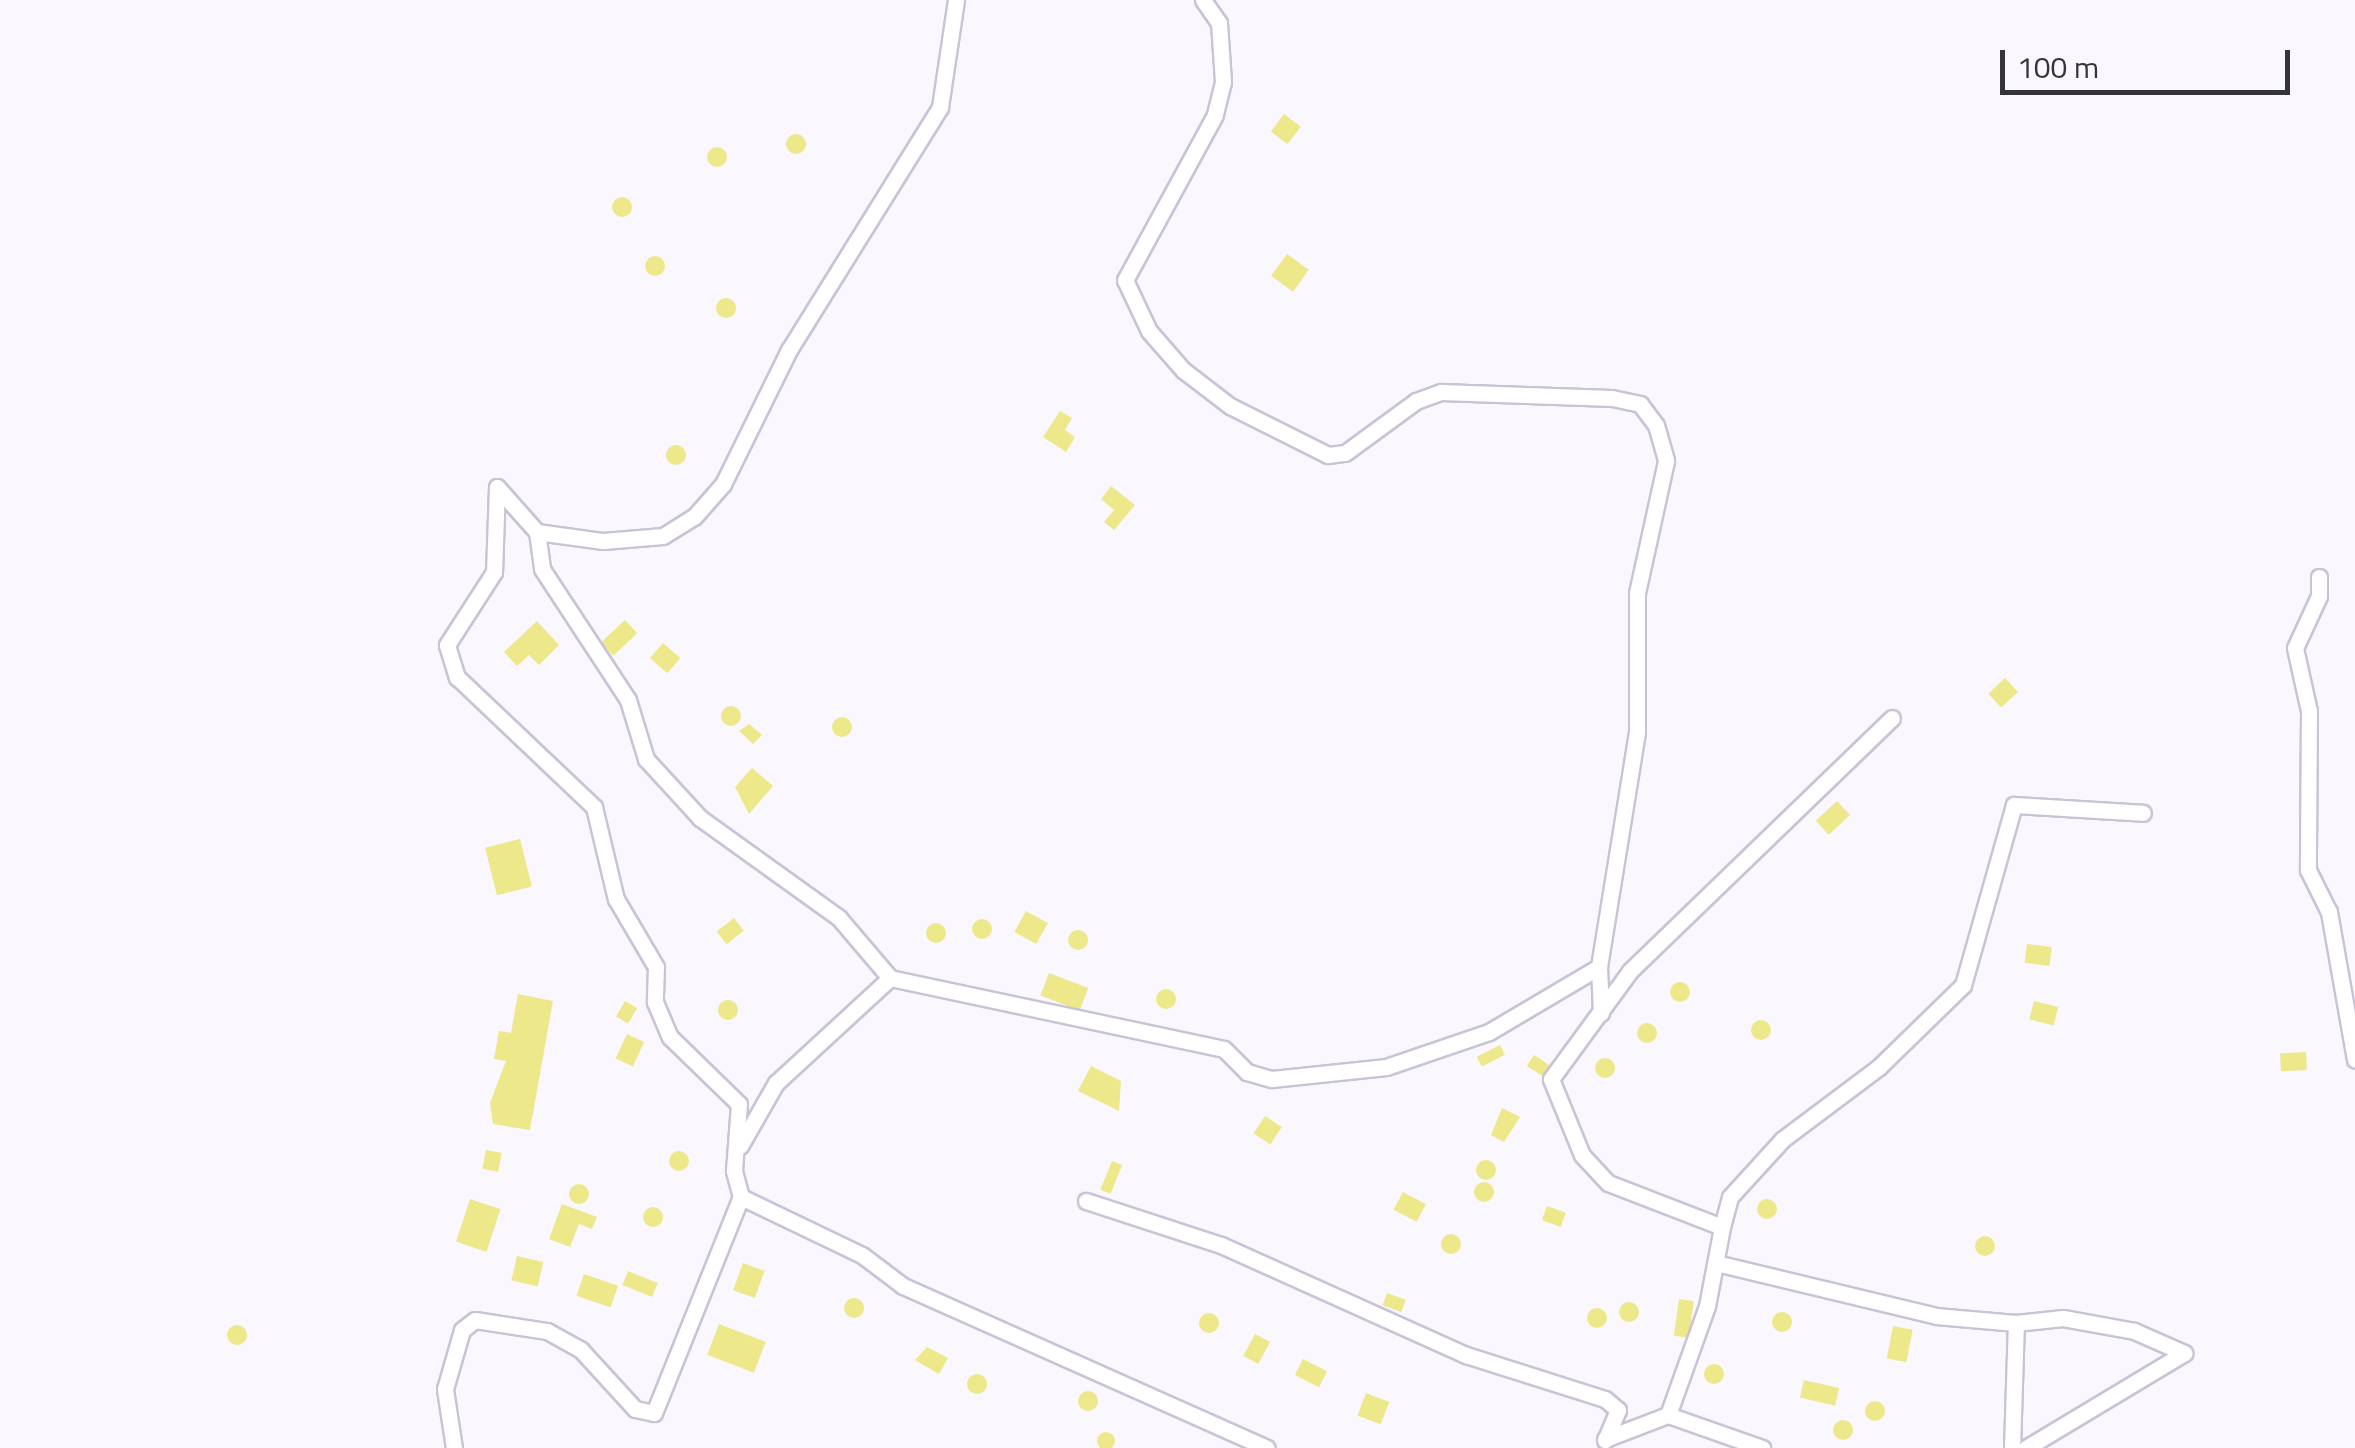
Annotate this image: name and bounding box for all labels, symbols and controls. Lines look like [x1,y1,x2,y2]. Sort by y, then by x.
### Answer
scale bar [2005,30,2295,92]
text: 100 m [2017,44,2099,90]

